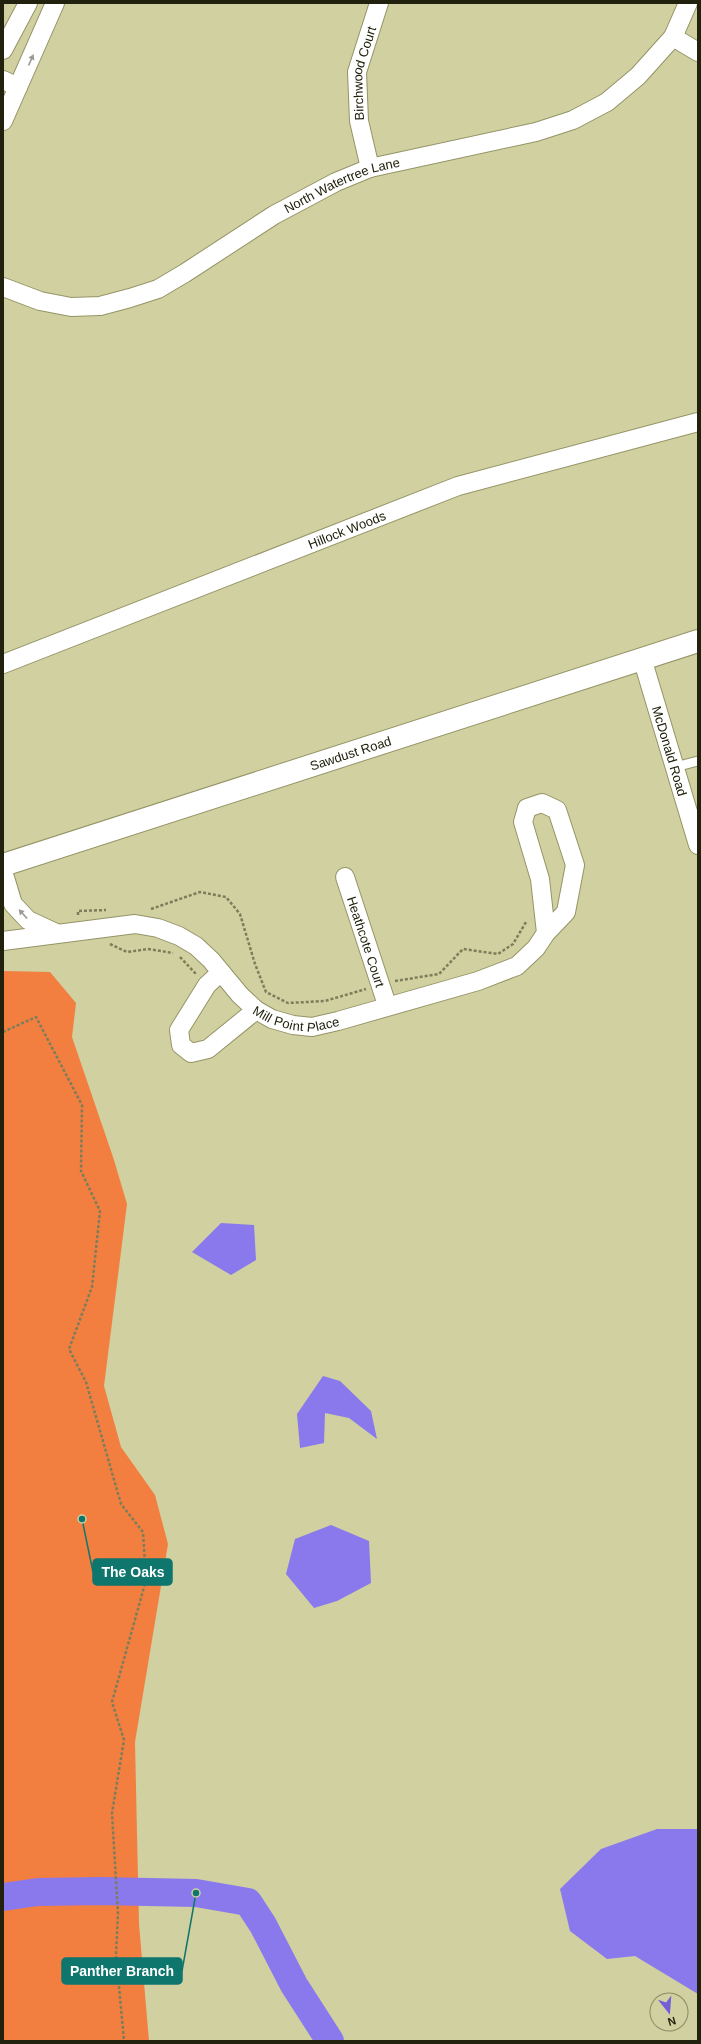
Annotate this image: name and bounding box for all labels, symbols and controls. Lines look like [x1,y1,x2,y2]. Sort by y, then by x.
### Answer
street label: Birchwood Court [349,24,379,121]
one-way arrow [28,53,34,65]
street label: North Watertree Lane [281,154,401,216]
street label: Hillock Woods [306,507,388,552]
street label: McDonald Road [649,704,690,798]
street label: Sawdust Road [308,733,393,773]
street label: Heathcote Court [344,894,388,989]
one-way arrow [18,909,28,919]
street label: Mill Point Place [251,1002,341,1035]
callout: The Oaks [93,1559,172,1585]
text: The Oaks [101,1564,165,1580]
callout: Panther Branch [62,1958,182,1984]
text: Panther Branch [70,1963,174,1979]
north arrow [649,1992,689,2032]
text: N [666,2015,677,2028]

